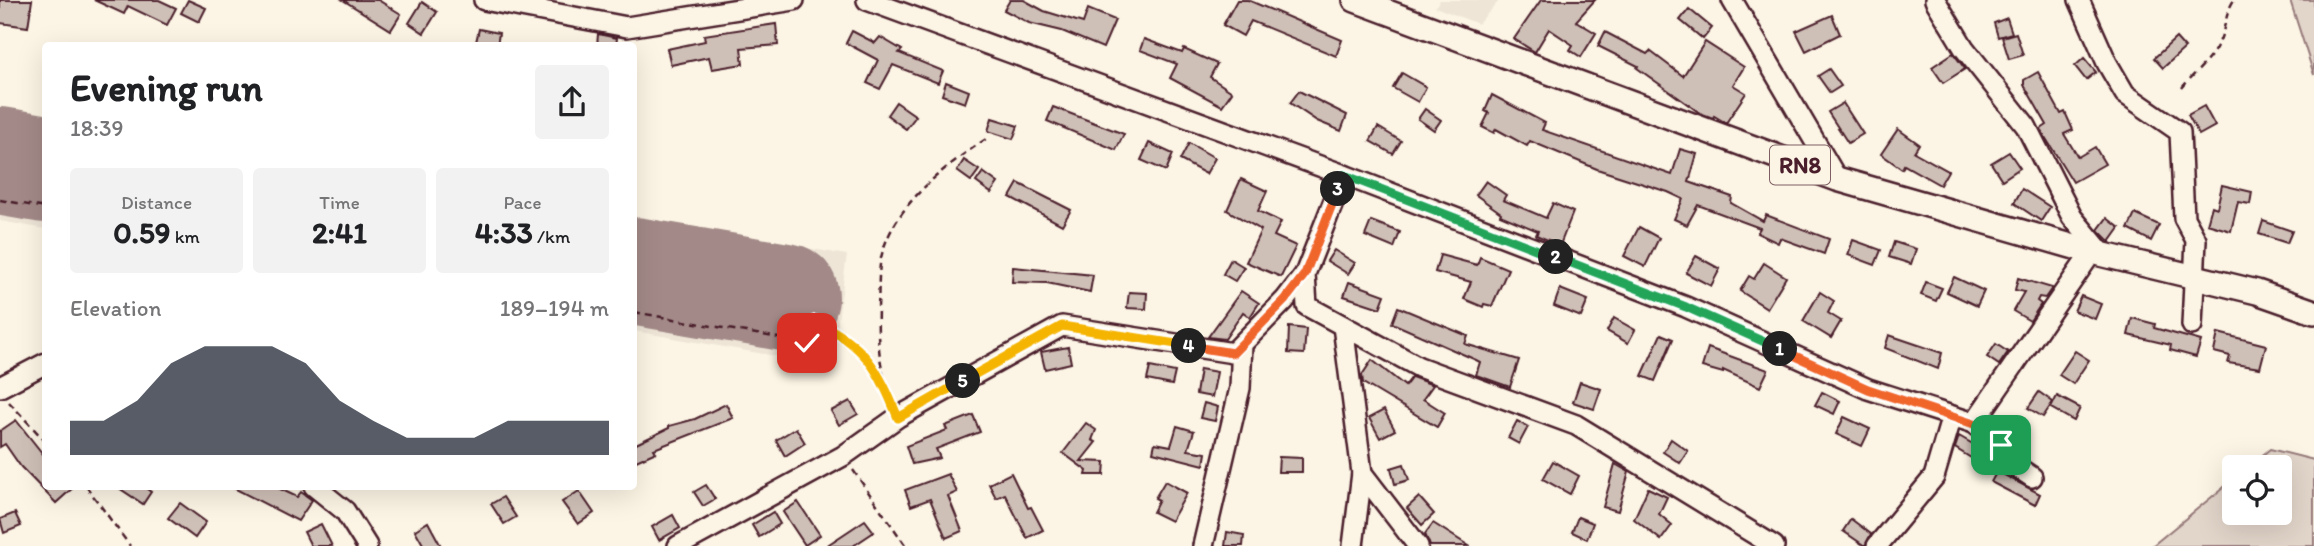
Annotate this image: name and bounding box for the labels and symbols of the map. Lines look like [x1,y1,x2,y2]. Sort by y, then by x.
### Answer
road number: RN8 [1770,146,1830,184]
pin: 3 [1320,172,1356,206]
pin: 2 [1538,240,1574,274]
pin [777,313,837,373]
pin: 4 [1172,328,1206,364]
pin: 1 [1762,332,1798,366]
pin: 5 [946,364,981,398]
pin [1971,415,2031,475]

